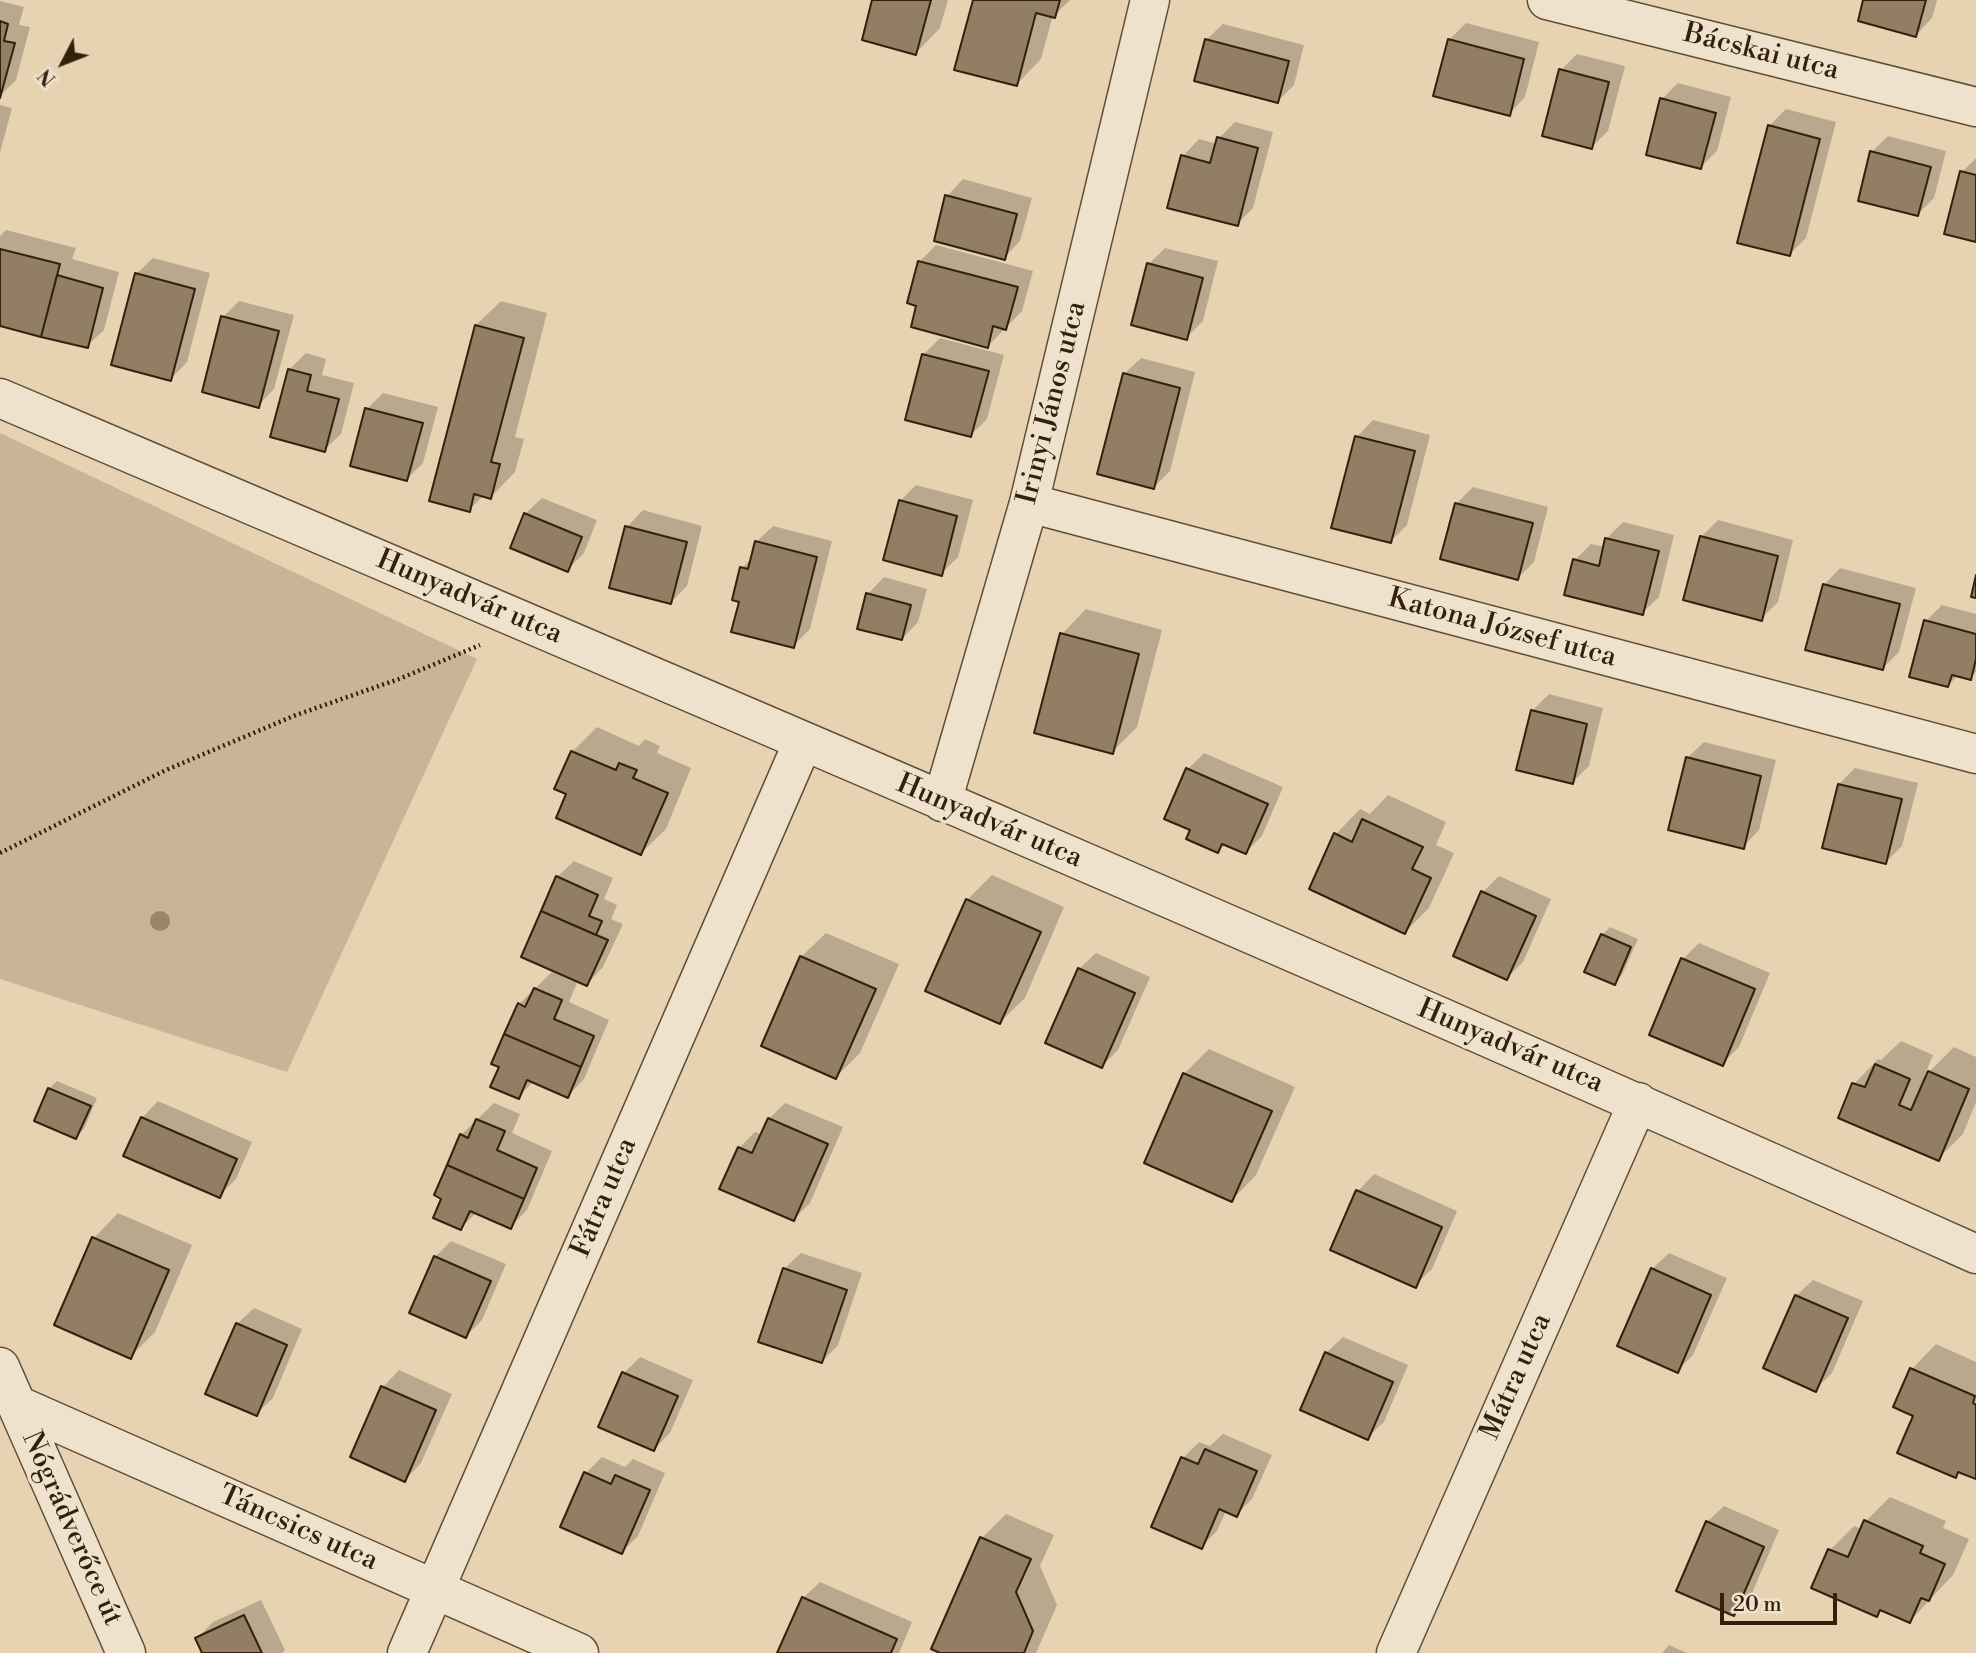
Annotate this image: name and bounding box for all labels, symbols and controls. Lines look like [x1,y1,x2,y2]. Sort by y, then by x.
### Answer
street label: Bácskai utca [1680,17,1842,89]
north arrow [28,28,98,98]
text: N [33,63,61,91]
street label: Irinyi János utca [1012,298,1094,508]
street label: Hunyadvár utca [371,544,567,652]
street label: Katona József utca [1384,582,1620,676]
street label: Hunyadvár utca [891,768,1087,876]
street label: Hunyadvár utca [1412,993,1608,1101]
street label: Fátra utca [565,1133,645,1263]
street label: Mátra utca [1474,1309,1560,1445]
street label: Nógrádverőce út [13,1427,129,1631]
street label: Táncsics utca [213,1479,383,1579]
scale bar [1724,1580,1841,1624]
text: 20 m [1733,1592,1782,1618]

